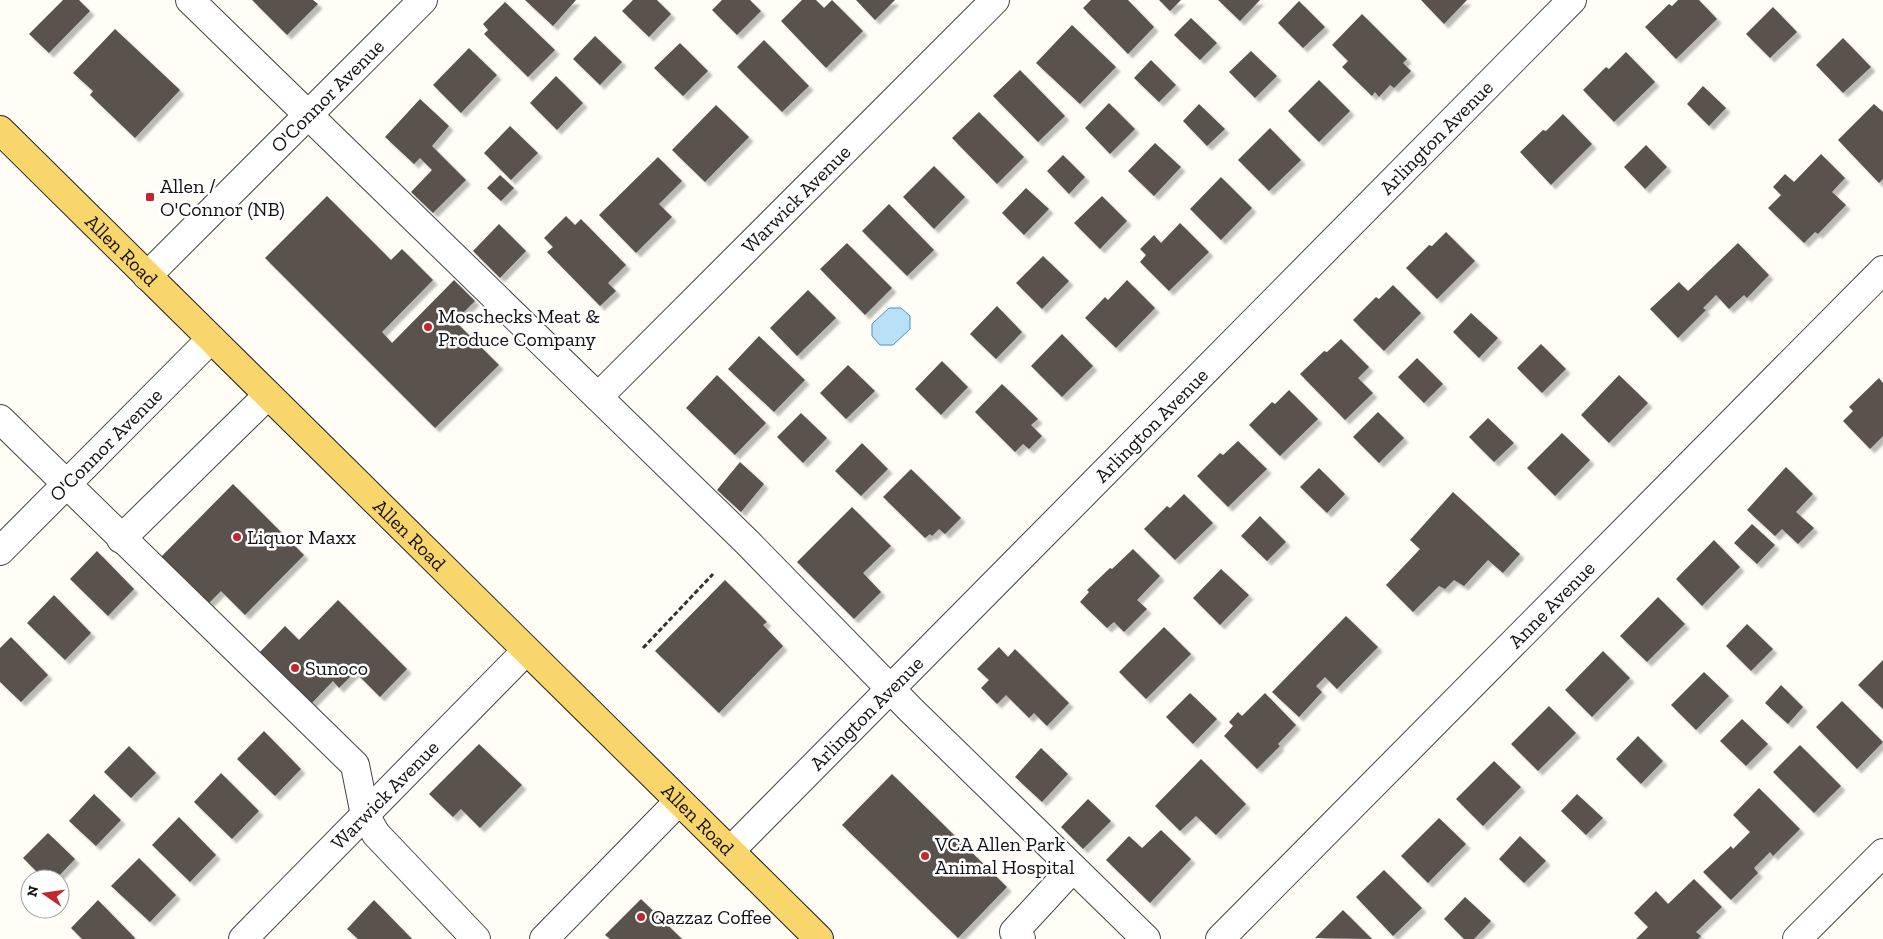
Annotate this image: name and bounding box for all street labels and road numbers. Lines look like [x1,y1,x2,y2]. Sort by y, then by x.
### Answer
street label: O'Connor Avenue [266,34,389,157]
street label: Arlington Avenue [1374,75,1498,199]
street label: Warwick Avenue [737,140,855,258]
street label: Allen Road [80,209,163,291]
street label: Arlington Avenue [1090,363,1213,487]
street label: O'Connor Avenue [44,383,167,506]
street label: Allen Road [369,494,451,576]
street label: Anne Avenue [1503,556,1600,653]
street label: Arlington Avenue [805,651,928,775]
street label: Warwick Avenue [326,735,444,855]
street label: Allen Road [657,779,739,860]

